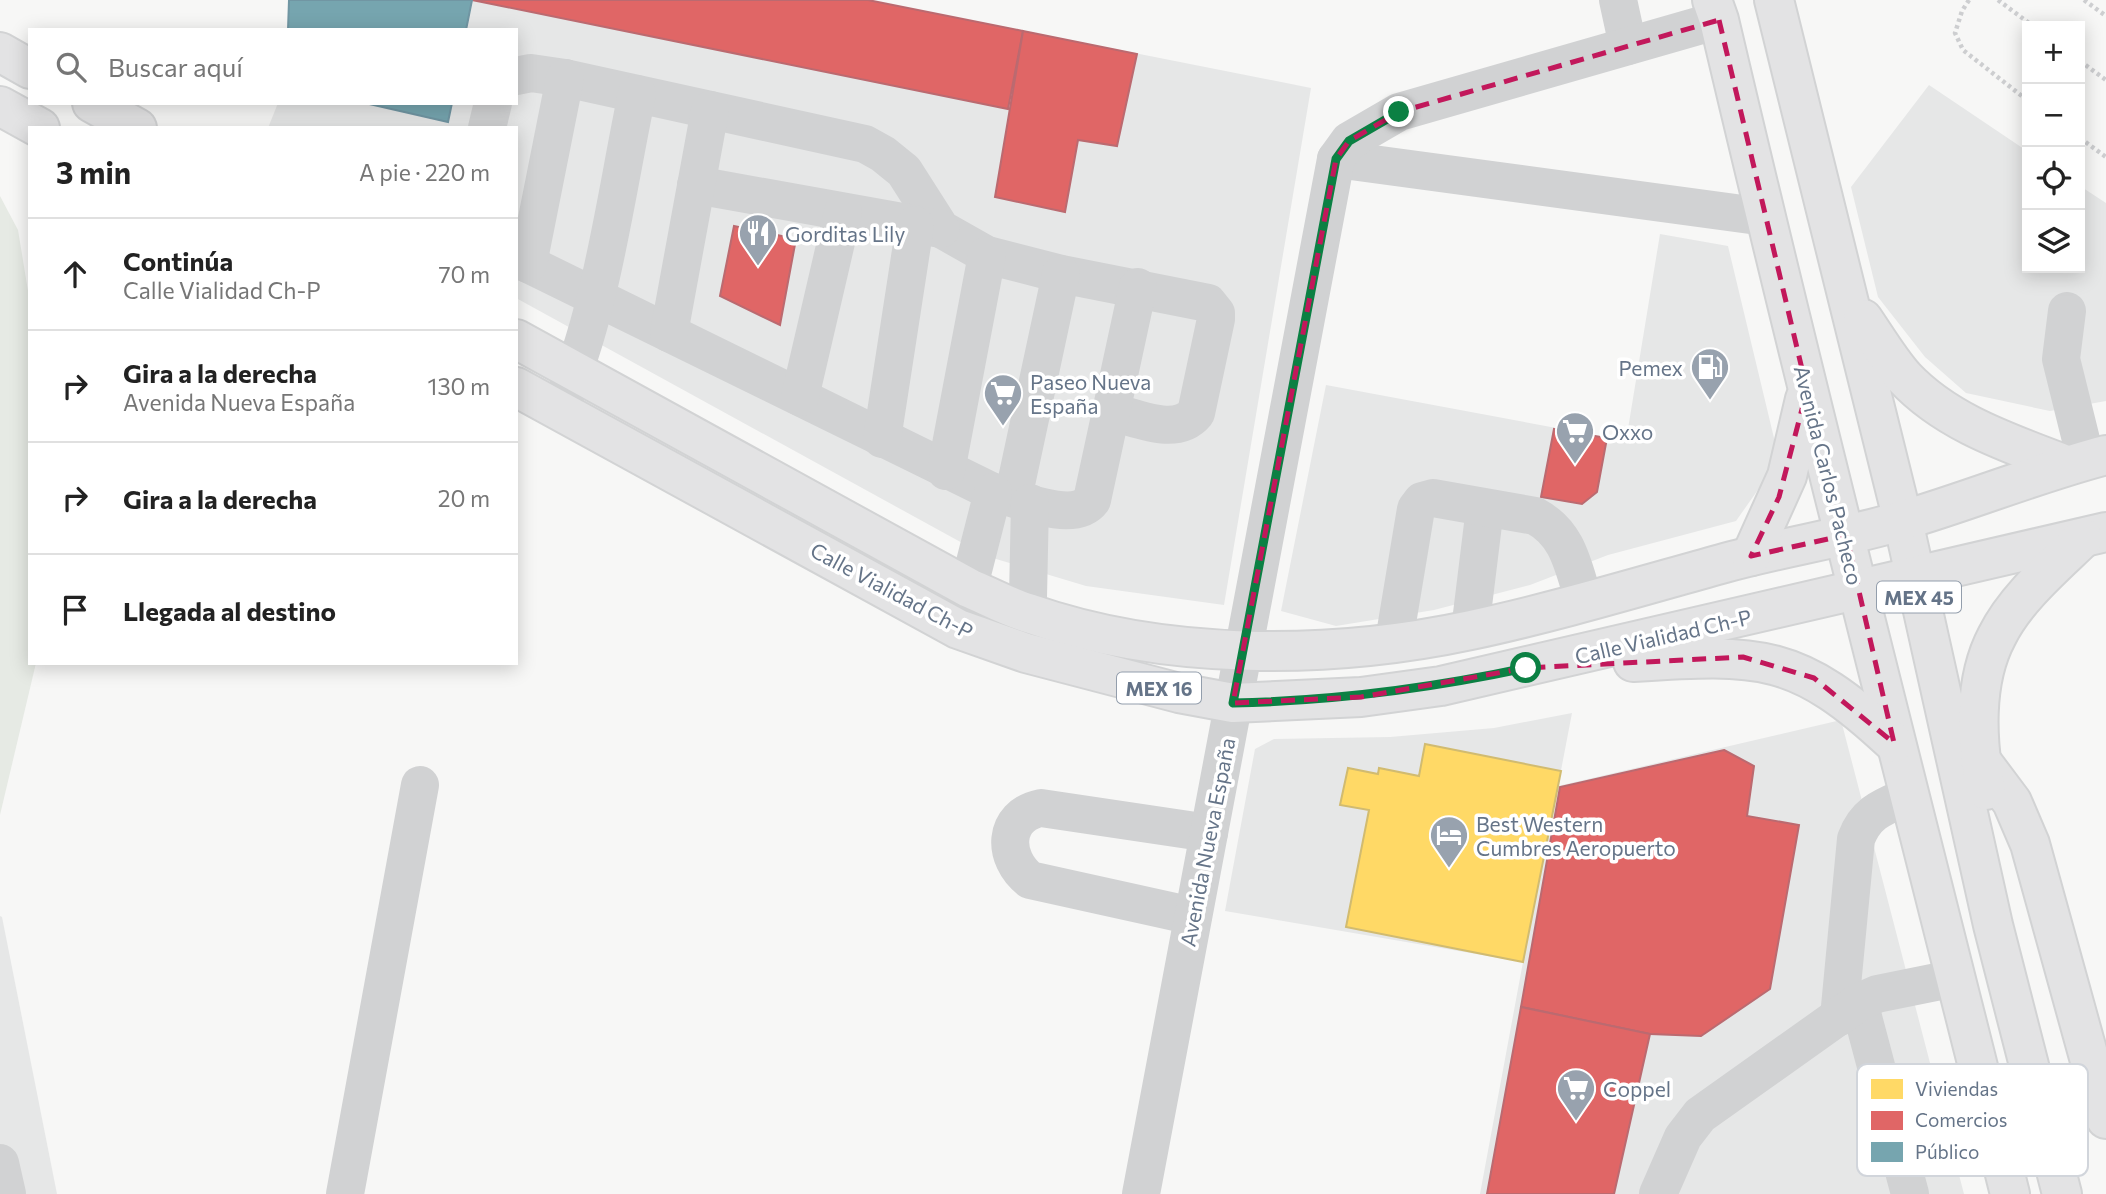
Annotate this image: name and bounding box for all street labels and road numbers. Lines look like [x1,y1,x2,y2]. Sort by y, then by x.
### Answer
street label: Avenida Carlos Pacheco [1790,363,1868,587]
street label: Calle Vialidad Ch-P [806,537,978,643]
road number: MEX 45 [1877,582,1961,612]
street label: Calle Vialidad Ch-P [1572,604,1754,668]
road number: MEX 16 [1117,673,1201,704]
street label: Avenida Nueva España [1174,736,1240,948]

